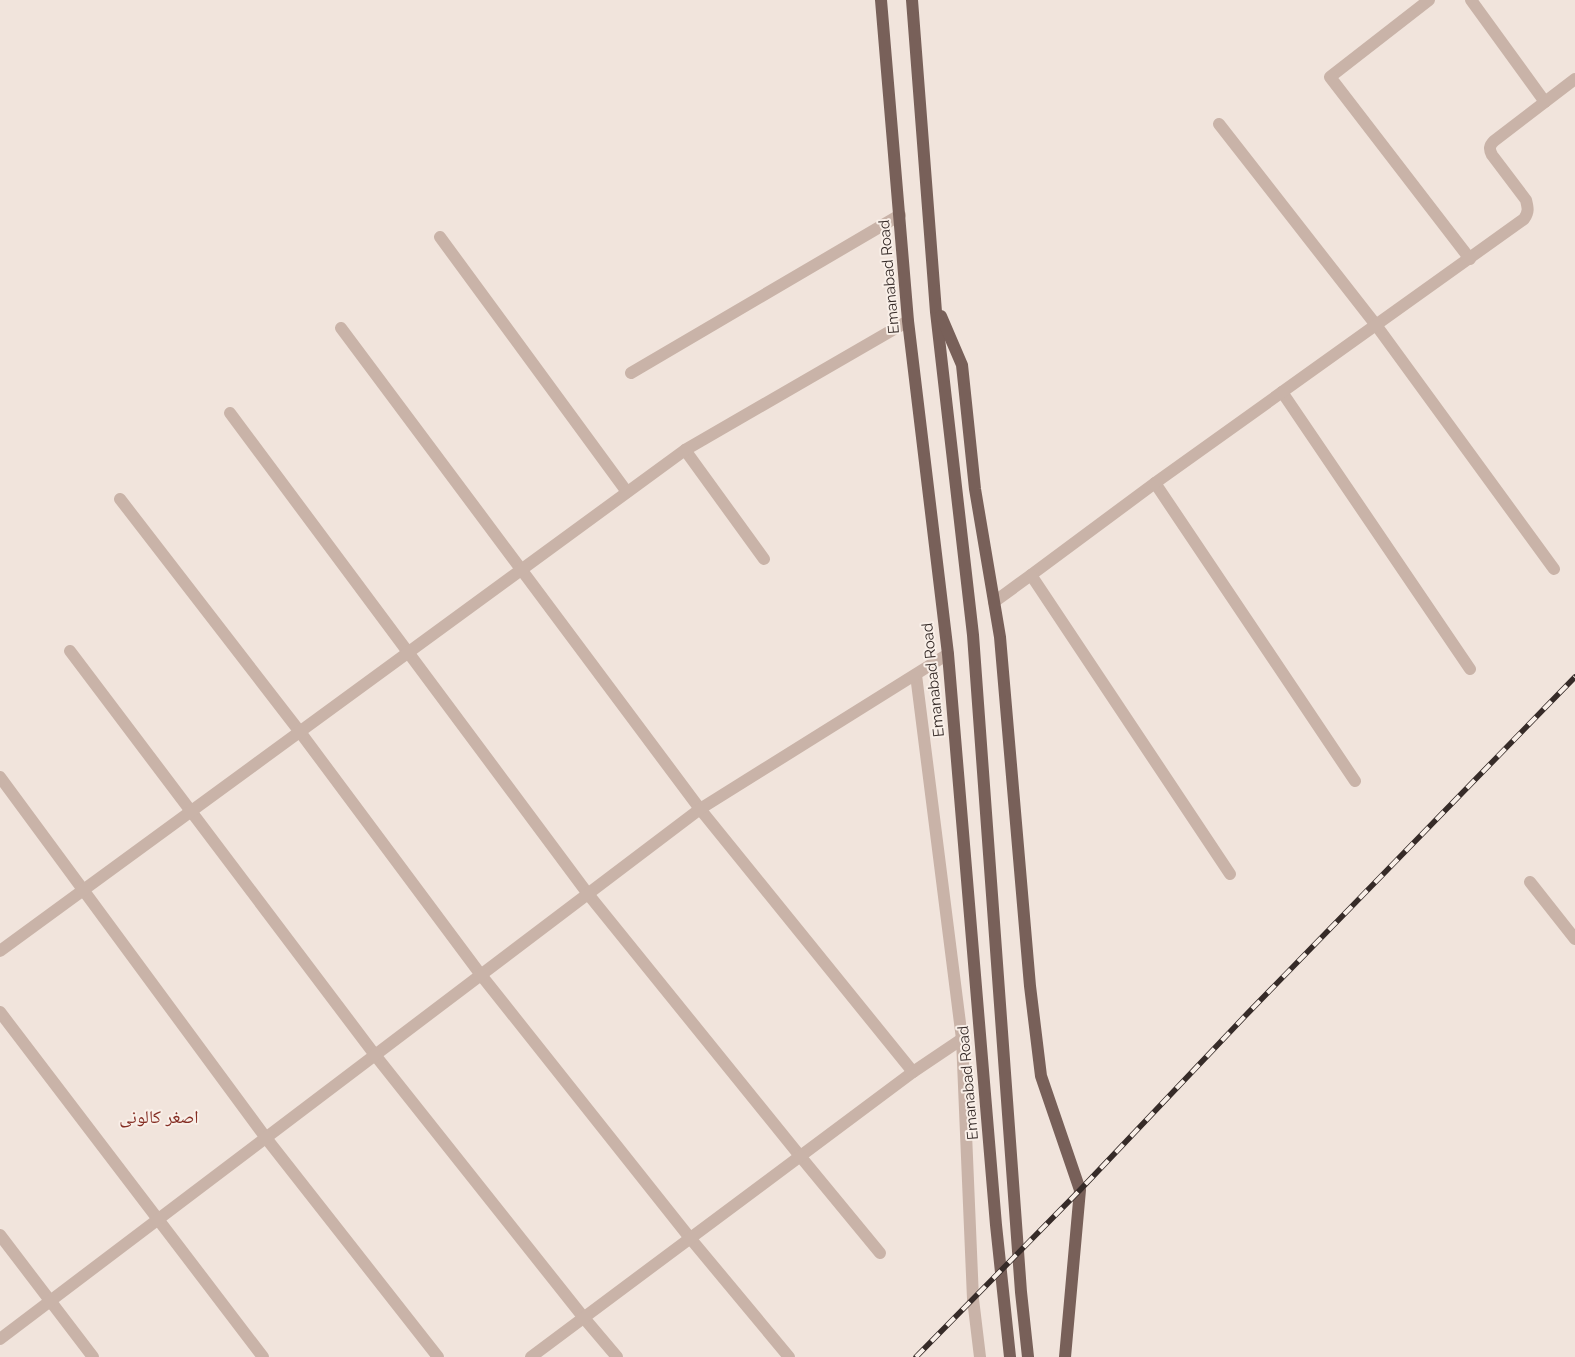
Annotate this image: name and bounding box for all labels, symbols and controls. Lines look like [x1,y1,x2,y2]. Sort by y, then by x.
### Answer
street label: Emanabad Road [875,219,903,335]
street label: Emanabad Road [918,622,948,738]
street label: Emanabad Road [954,1025,982,1141]
district label: اصغر کالونی [119,1106,199,1128]

